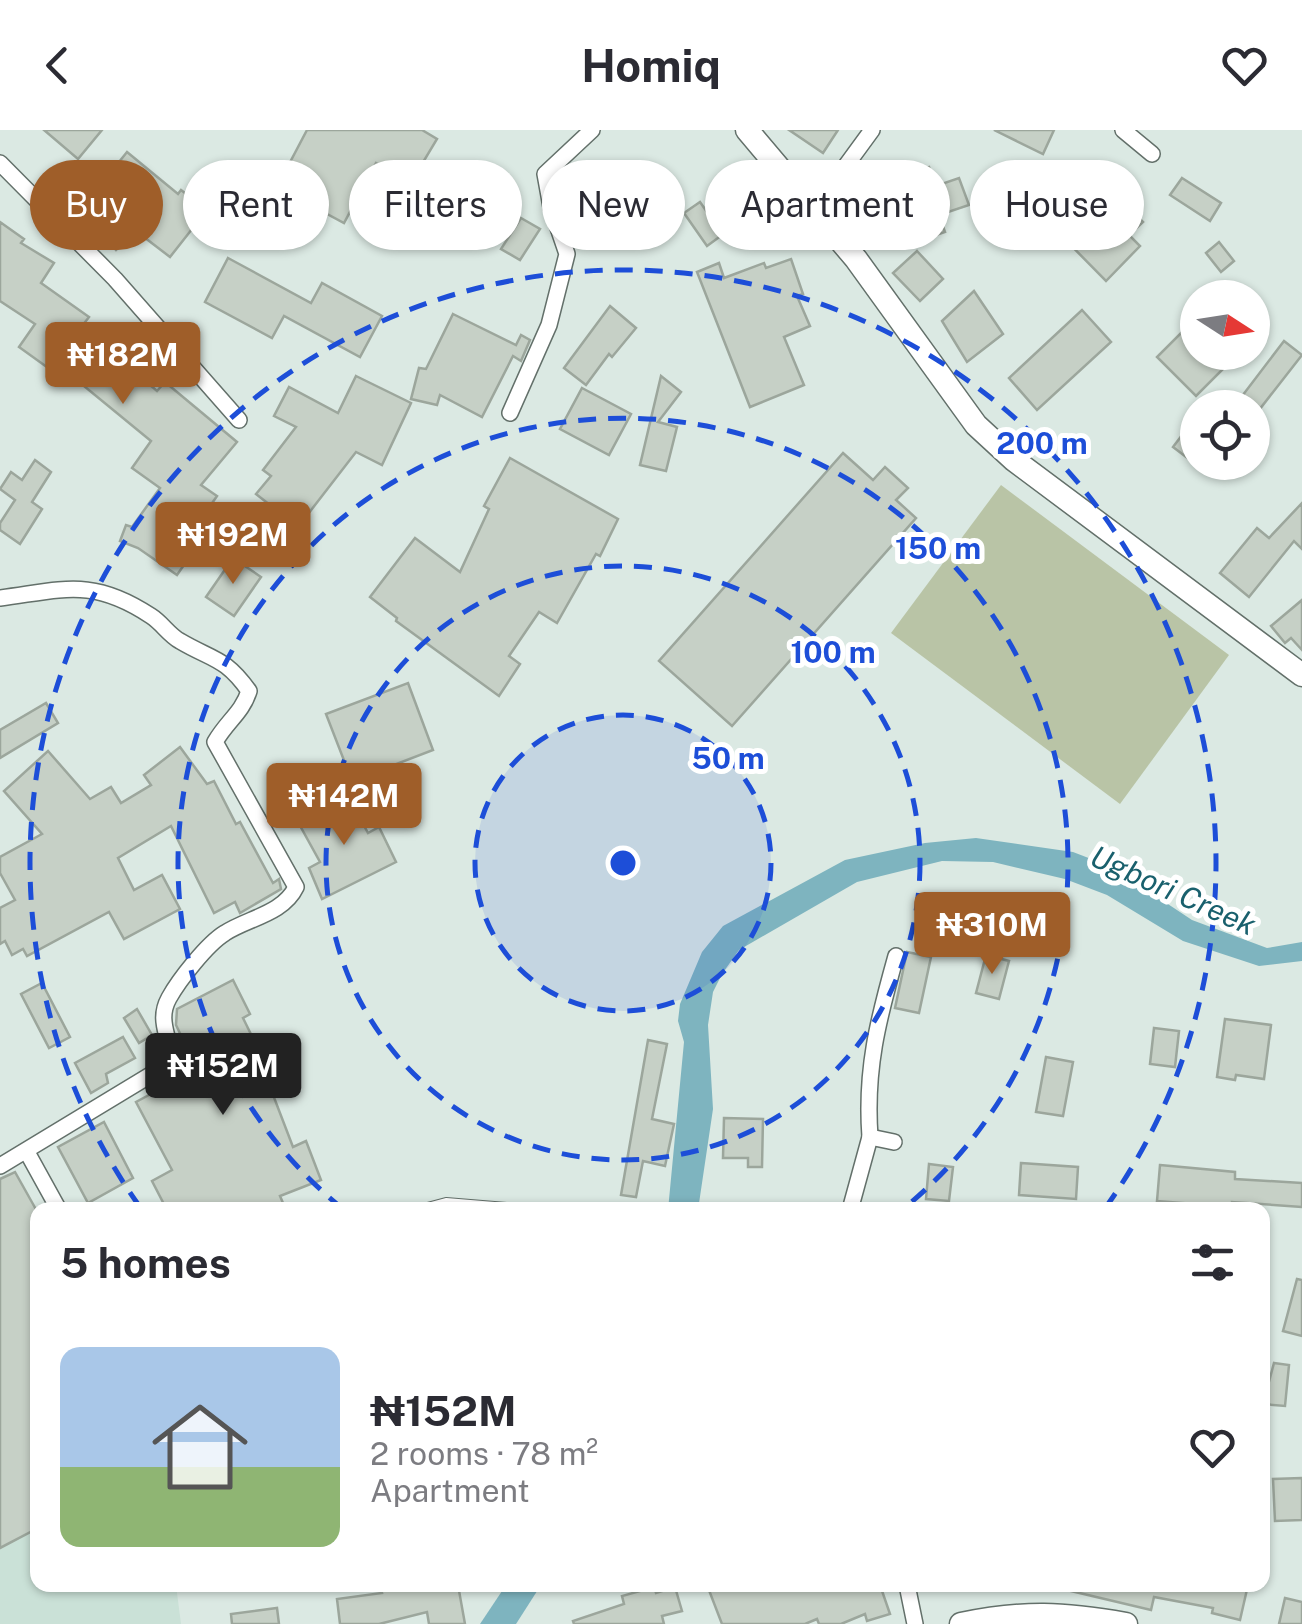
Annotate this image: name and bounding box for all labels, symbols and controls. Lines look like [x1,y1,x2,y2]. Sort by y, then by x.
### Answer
icon: back [30,38,85,93]
icon: heart [1217,38,1272,93]
text: Homiq [581,39,721,92]
chip: Buy [30,160,163,250]
chip: Rent [183,160,329,250]
chip: Filters [349,160,522,250]
chip: New [542,160,685,250]
chip: Apartment [705,160,950,250]
chip: House [970,160,1144,250]
north arrow [1180,280,1270,370]
map controls [1180,280,1270,480]
pin: ₦182M [53,322,193,407]
text: ₦182M [67,336,179,373]
button: locate [1180,390,1270,480]
text: 200 m [996,425,1088,461]
pin: ₦192M [163,502,303,587]
text: ₦192M [177,516,289,553]
text: 150 m [895,530,981,566]
text: 100 m [790,634,876,670]
text: 50 m [691,740,765,776]
pin: ₦142M [274,763,414,848]
text: ₦142M [289,777,399,814]
water label: Ugbori Creek [1085,838,1262,943]
centre of rings [605,845,641,881]
pin: ₦310M [922,892,1062,977]
text: ₦310M [936,906,1048,943]
pin: ₦152M [153,1033,293,1118]
text: ₦152M [167,1047,279,1084]
icon: filters [1185,1235,1240,1290]
text: 5 homes [60,1238,231,1287]
text: ₦152M [370,1386,516,1435]
icon: home [140,1387,260,1507]
icon: heart [1185,1420,1240,1475]
text: 2 rooms · 78 m² [370,1435,598,1472]
text: Apartment [370,1472,530,1509]

